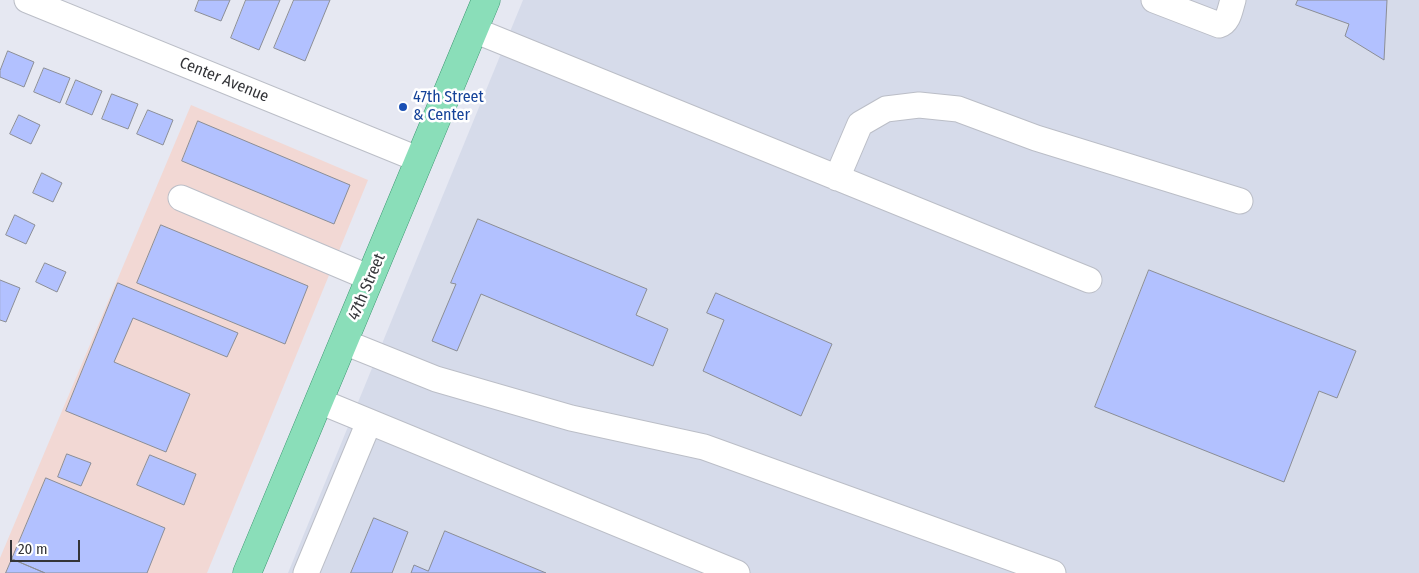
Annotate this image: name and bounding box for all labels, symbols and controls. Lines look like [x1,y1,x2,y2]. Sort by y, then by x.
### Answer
street label: Center Avenue [177,53,271,107]
place label: 47th Street & Center [413,88,484,126]
marker: 47th Street & Center [397,101,409,113]
street label: 47th Street [344,251,390,323]
scale bar [12,530,82,562]
text: 20 m [18,540,48,558]

